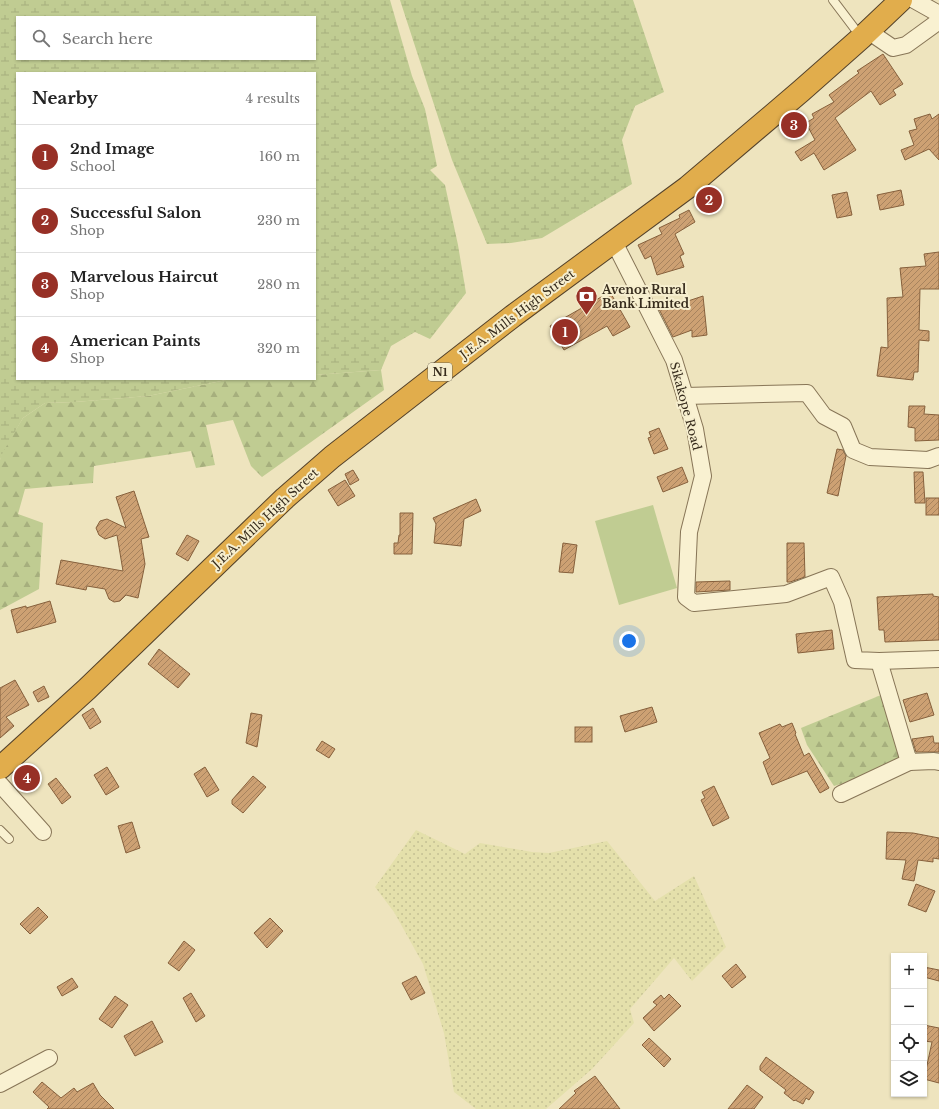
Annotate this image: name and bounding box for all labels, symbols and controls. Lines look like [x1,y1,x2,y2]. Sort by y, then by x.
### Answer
search box [16,16,316,60]
icon: search [30,27,52,49]
text: Search here [62,29,153,48]
text: Nearby [32,88,98,109]
text: 4 results [246,90,300,107]
pin: 3 [781,110,807,140]
text: 2nd Image [70,139,155,158]
text: 1 [42,148,48,165]
text: 160 m [259,148,300,165]
text: School [70,158,116,175]
pin: 2 [696,185,722,215]
text: Successful Salon [70,203,201,222]
text: 2 [41,212,49,229]
text: 230 m [257,212,300,229]
text: Shop [70,222,105,239]
street label: J.E.A. Mills High Street [455,266,578,363]
text: Marvelous Haircut [70,267,218,286]
text: 3 [41,276,49,293]
text: 280 m [257,276,300,293]
place label: Avenor Rural Bank Limited [601,282,690,311]
bank icon: Avenor Rural Bank Limited [573,283,599,316]
text: Shop [70,286,105,303]
pin: 1 [552,317,578,347]
text: American Paints [70,331,201,350]
text: 4 [41,340,49,357]
text: 320 m [257,340,300,357]
text: Shop [70,350,105,367]
street label: Sikakope Road [667,360,705,452]
road number: N1 [428,363,452,381]
street label: J.E.A. Mills High Street [207,465,321,572]
your location [619,631,639,651]
pin: 4 [14,763,40,793]
map controls [891,953,927,1097]
button: + [891,953,927,989]
button: − [891,989,927,1025]
button: locate [891,1025,927,1061]
button: layers [891,1061,927,1097]

